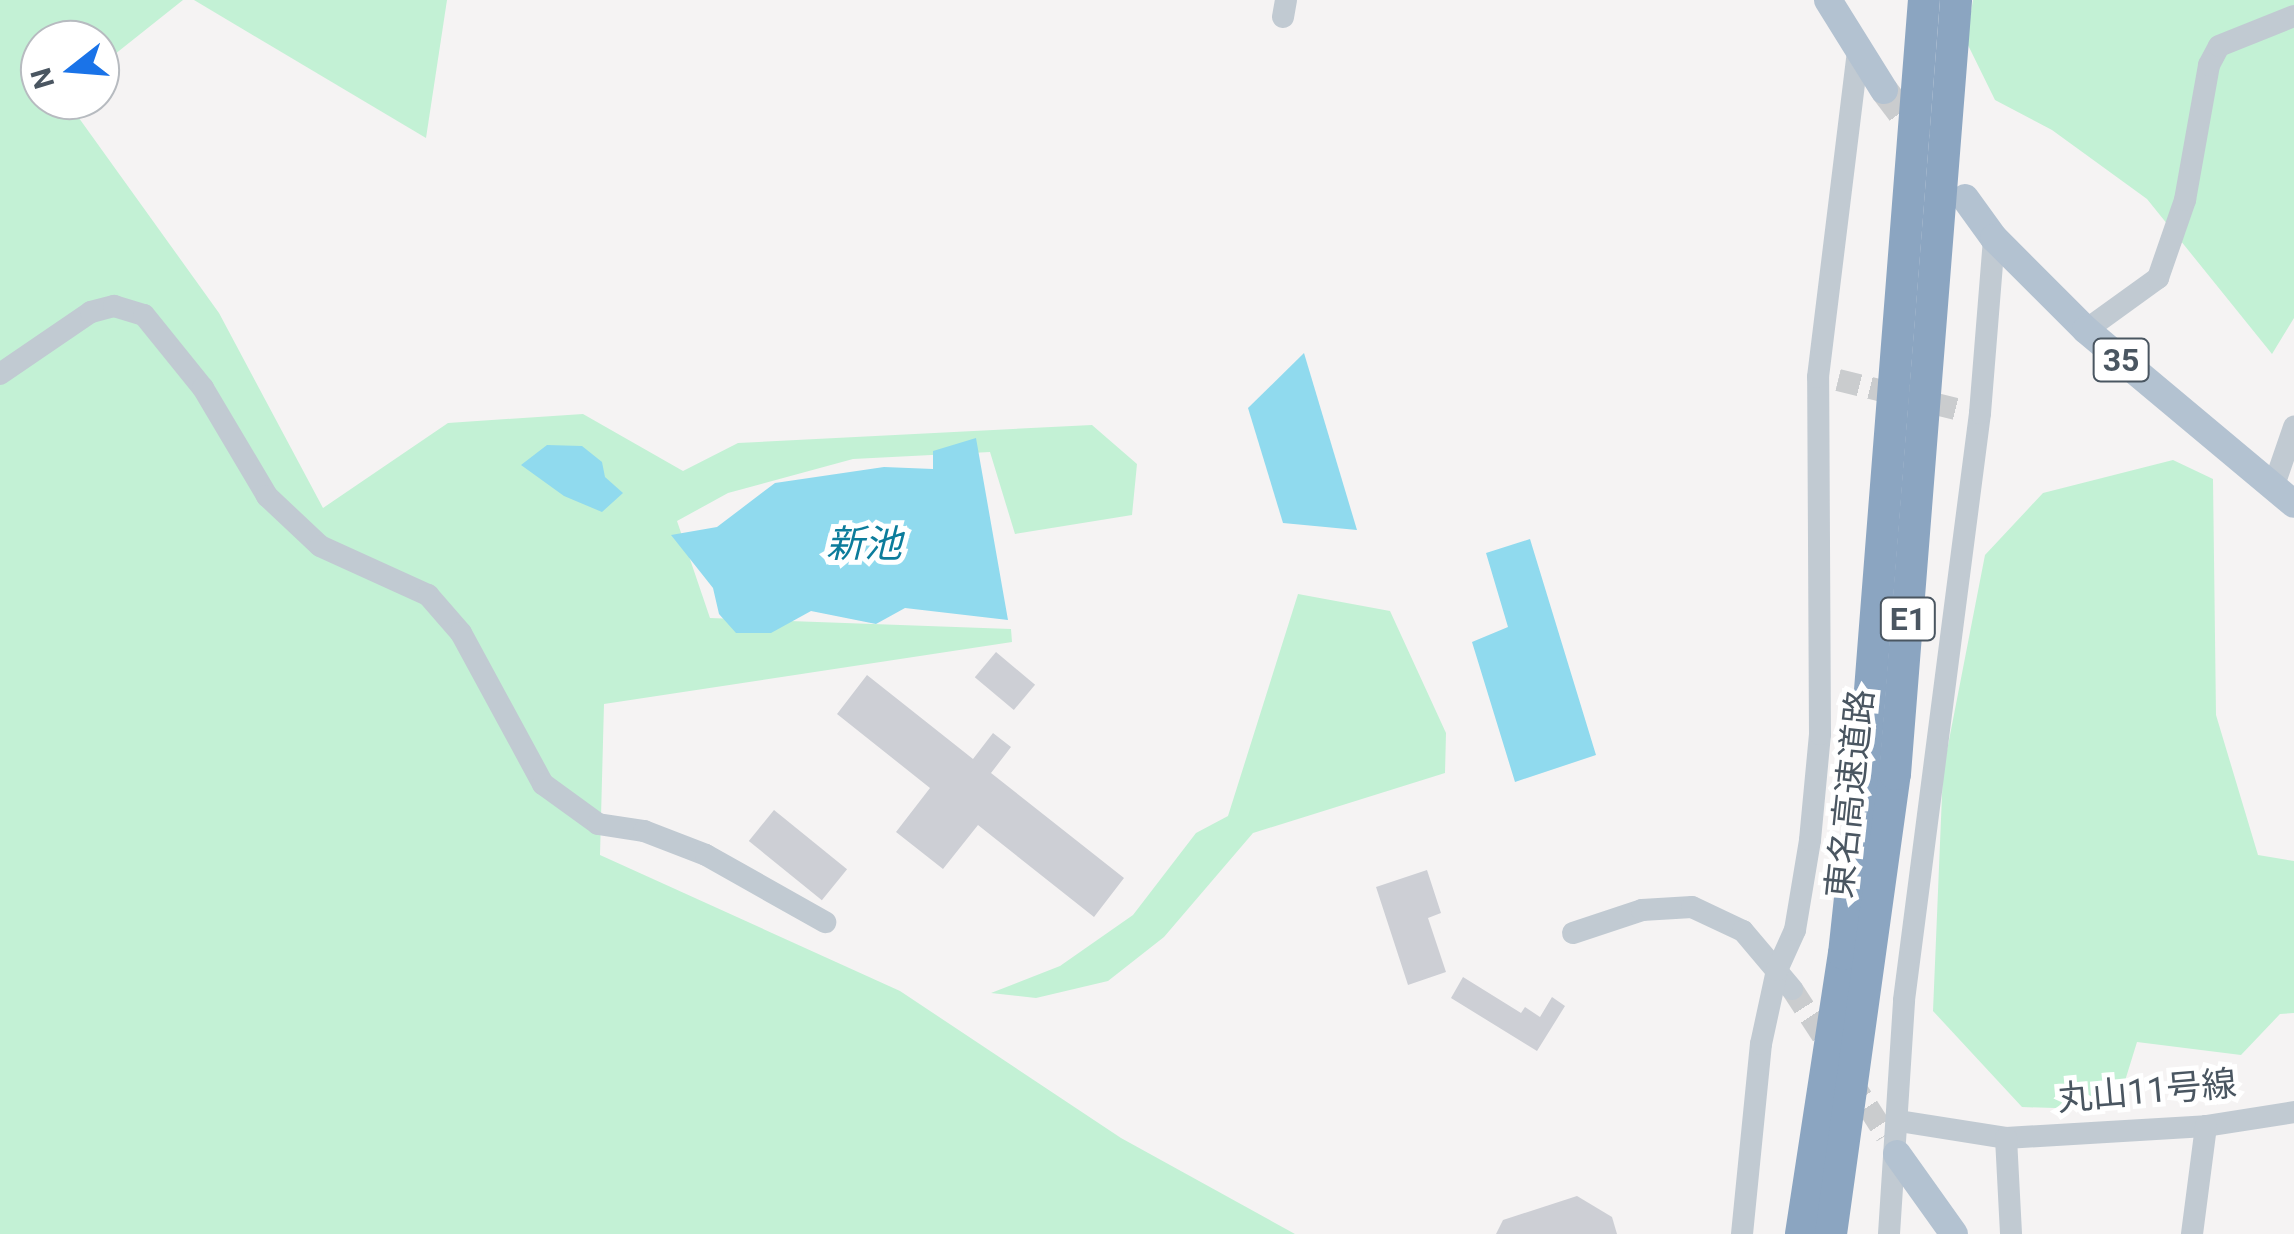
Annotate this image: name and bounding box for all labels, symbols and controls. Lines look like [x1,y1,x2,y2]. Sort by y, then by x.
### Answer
north arrow [20,20,120,120]
text: N [24,64,61,93]
road number: 35 [2091,333,2151,387]
water label: 新池 [826,522,902,568]
road number: E1 [1878,592,1938,646]
street label: 東名高速道路 [1819,687,1883,901]
street label: 丸山11号線 [2056,1063,2238,1121]

